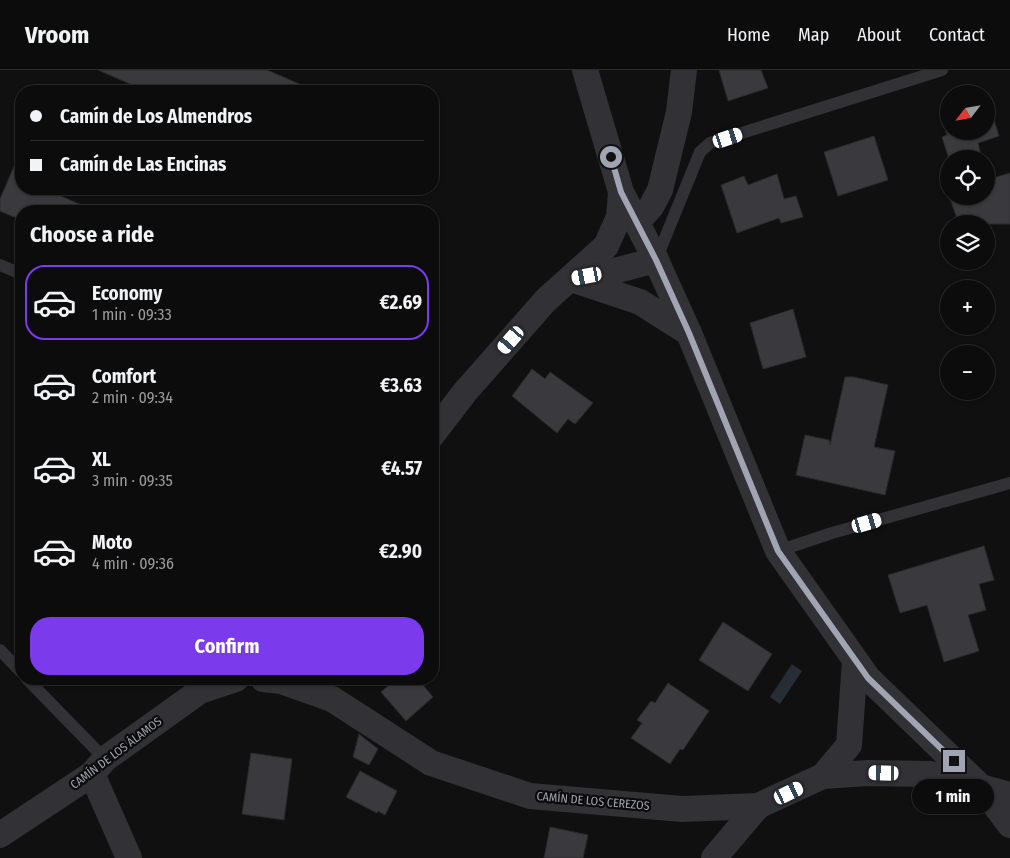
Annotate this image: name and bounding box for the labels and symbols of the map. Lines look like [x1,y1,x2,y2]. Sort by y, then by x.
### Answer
north arrow [940,85,995,140]
car [711,126,744,150]
route start [600,146,622,168]
car [570,266,603,286]
car [495,324,526,356]
car [850,512,883,534]
street label: CAMÍN DE LOS ÁLAMOS [67,713,164,792]
route end [943,750,965,772]
car [868,765,899,781]
callout: 1 min [913,778,995,814]
car [772,780,805,806]
street label: CAMÍN DE LOS CEREZOS [536,788,650,813]

